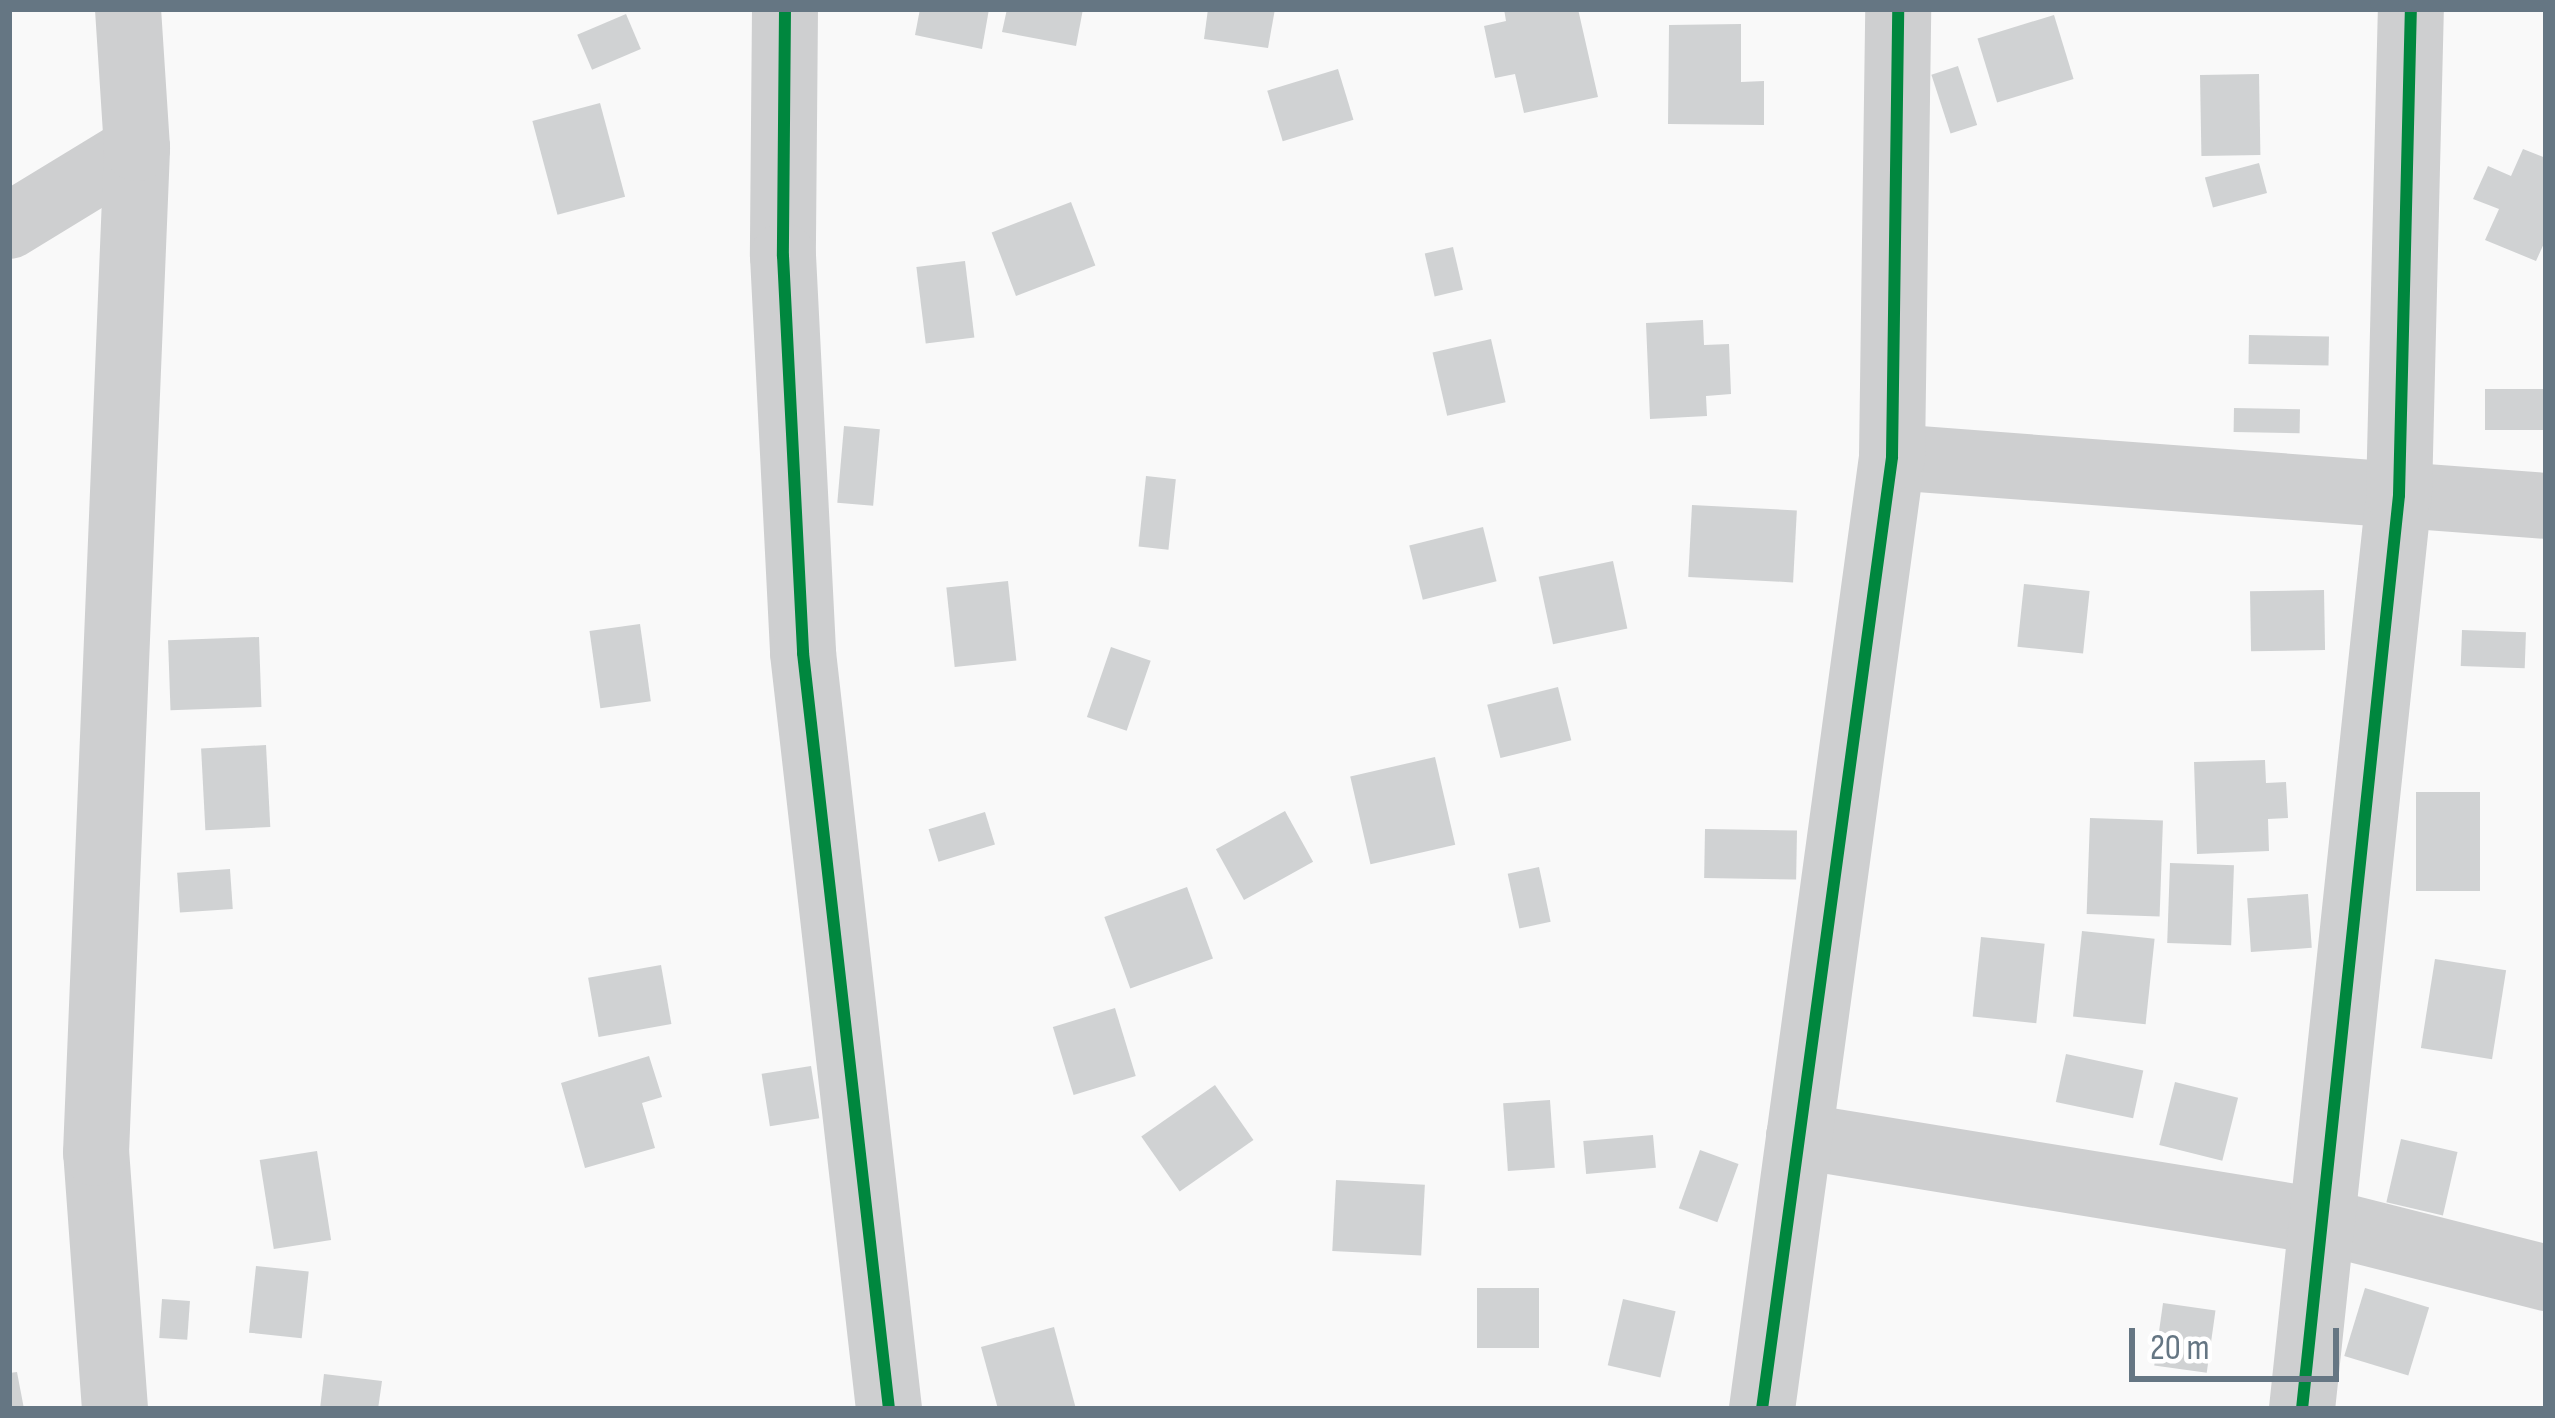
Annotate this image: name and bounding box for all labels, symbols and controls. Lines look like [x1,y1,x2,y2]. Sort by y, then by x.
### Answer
scale bar [2135,1304,2345,1378]
text: 20 m [2150,1327,2210,1370]

